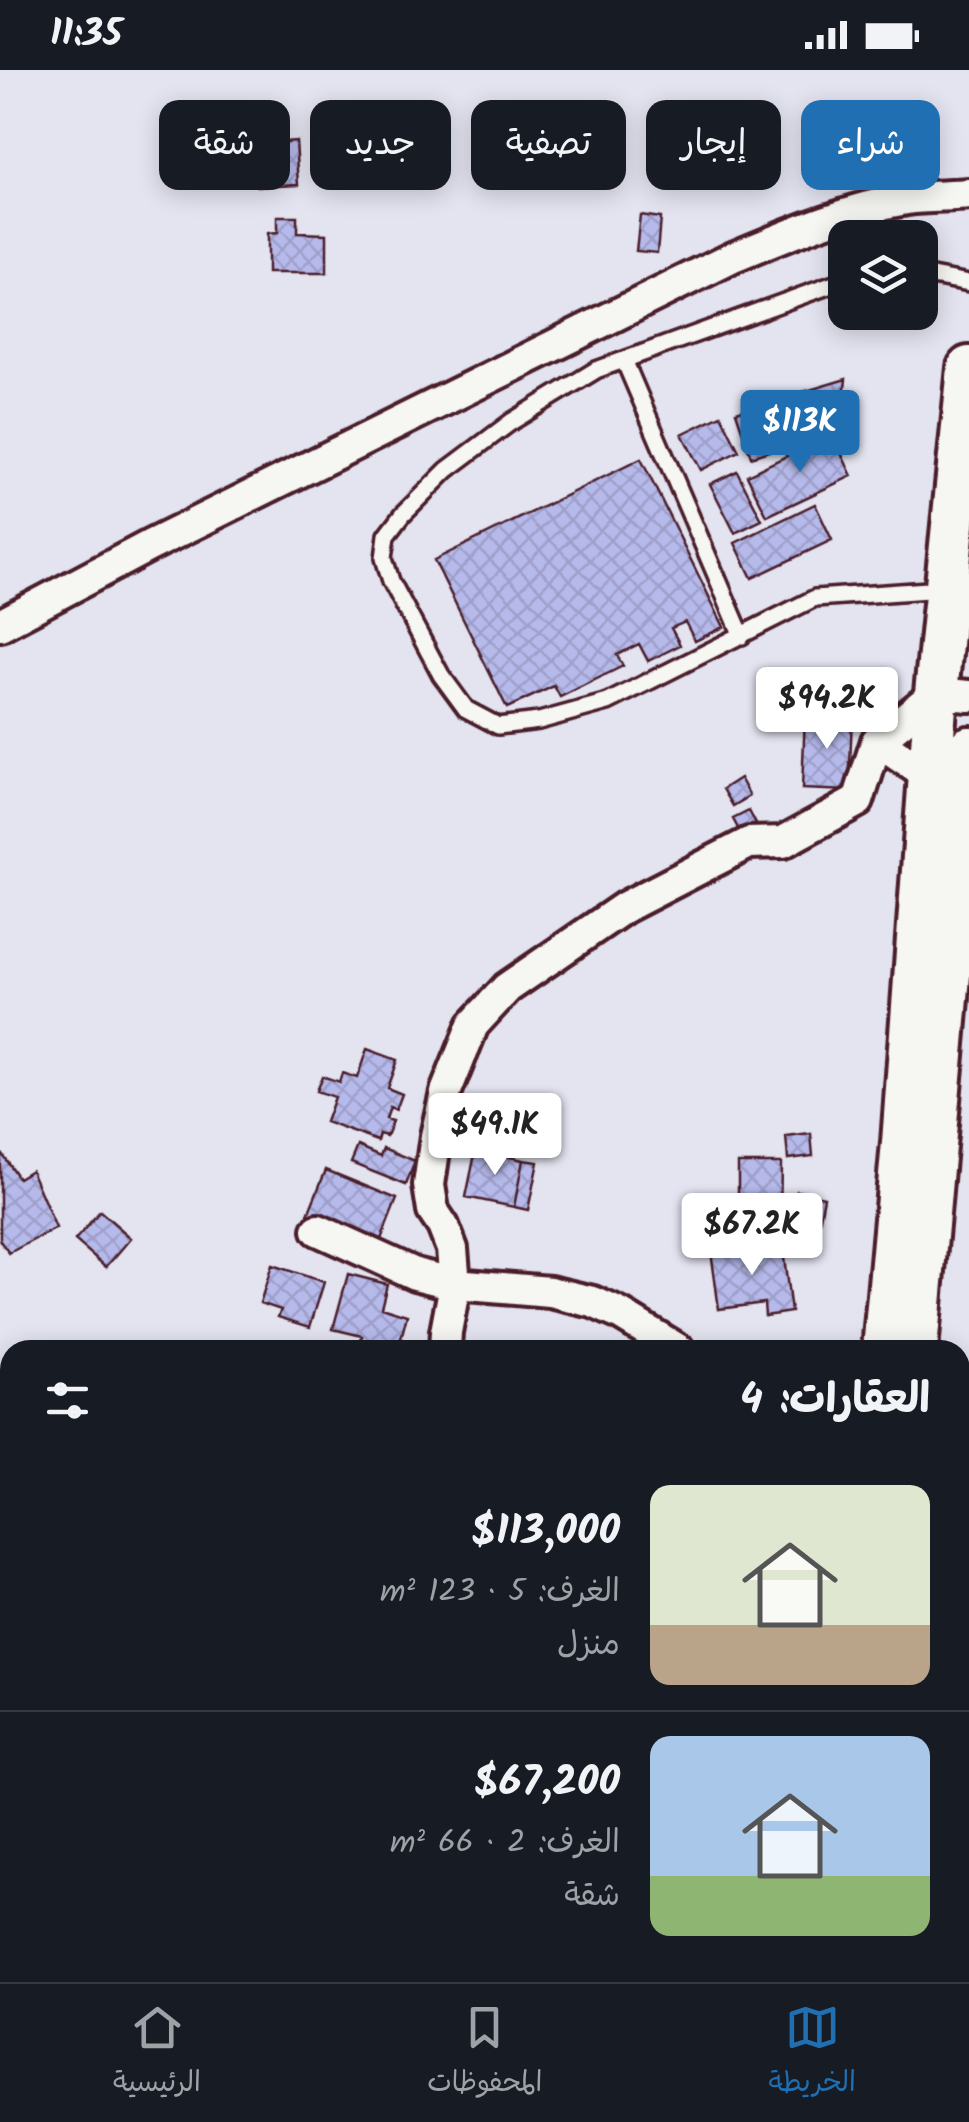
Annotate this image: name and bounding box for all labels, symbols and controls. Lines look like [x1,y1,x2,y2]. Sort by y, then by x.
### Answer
text: 11:35 [50,5,122,65]
chip: شقة [159,100,290,190]
chip: جديد [310,100,451,190]
chip: تصفية [471,100,626,190]
chip: إيجار [646,100,781,190]
chip: شراء [801,100,940,190]
map controls [828,220,938,330]
button: layers [828,220,938,330]
pin: $113K [730,390,870,475]
text: $113K [762,397,838,448]
pin: $94.2K [746,667,908,752]
text: $94.2K [778,674,876,725]
pin: $49.1K [414,1093,576,1178]
text: $49.1K [450,1100,540,1151]
pin: $67.2K [671,1193,833,1278]
text: $67.2K [704,1200,800,1251]
text: العقارات: 4 [740,1367,930,1434]
icon: filters [40,1373,95,1428]
text: $113,000 [471,1499,620,1566]
icon: home [730,1525,850,1645]
text: الغرف: 5 · 123 m² [380,1567,620,1618]
text: منزل [557,1620,620,1671]
text: $67,200 [474,1750,620,1817]
icon: home [730,1776,850,1896]
text: الغرف: 2 · 66 m² [390,1818,620,1869]
text: شقة [564,1871,620,1922]
tab: الرئيسية [113,2000,201,2106]
tab: المحفوظات [427,2000,542,2106]
tab: الخريطة [769,2000,856,2106]

